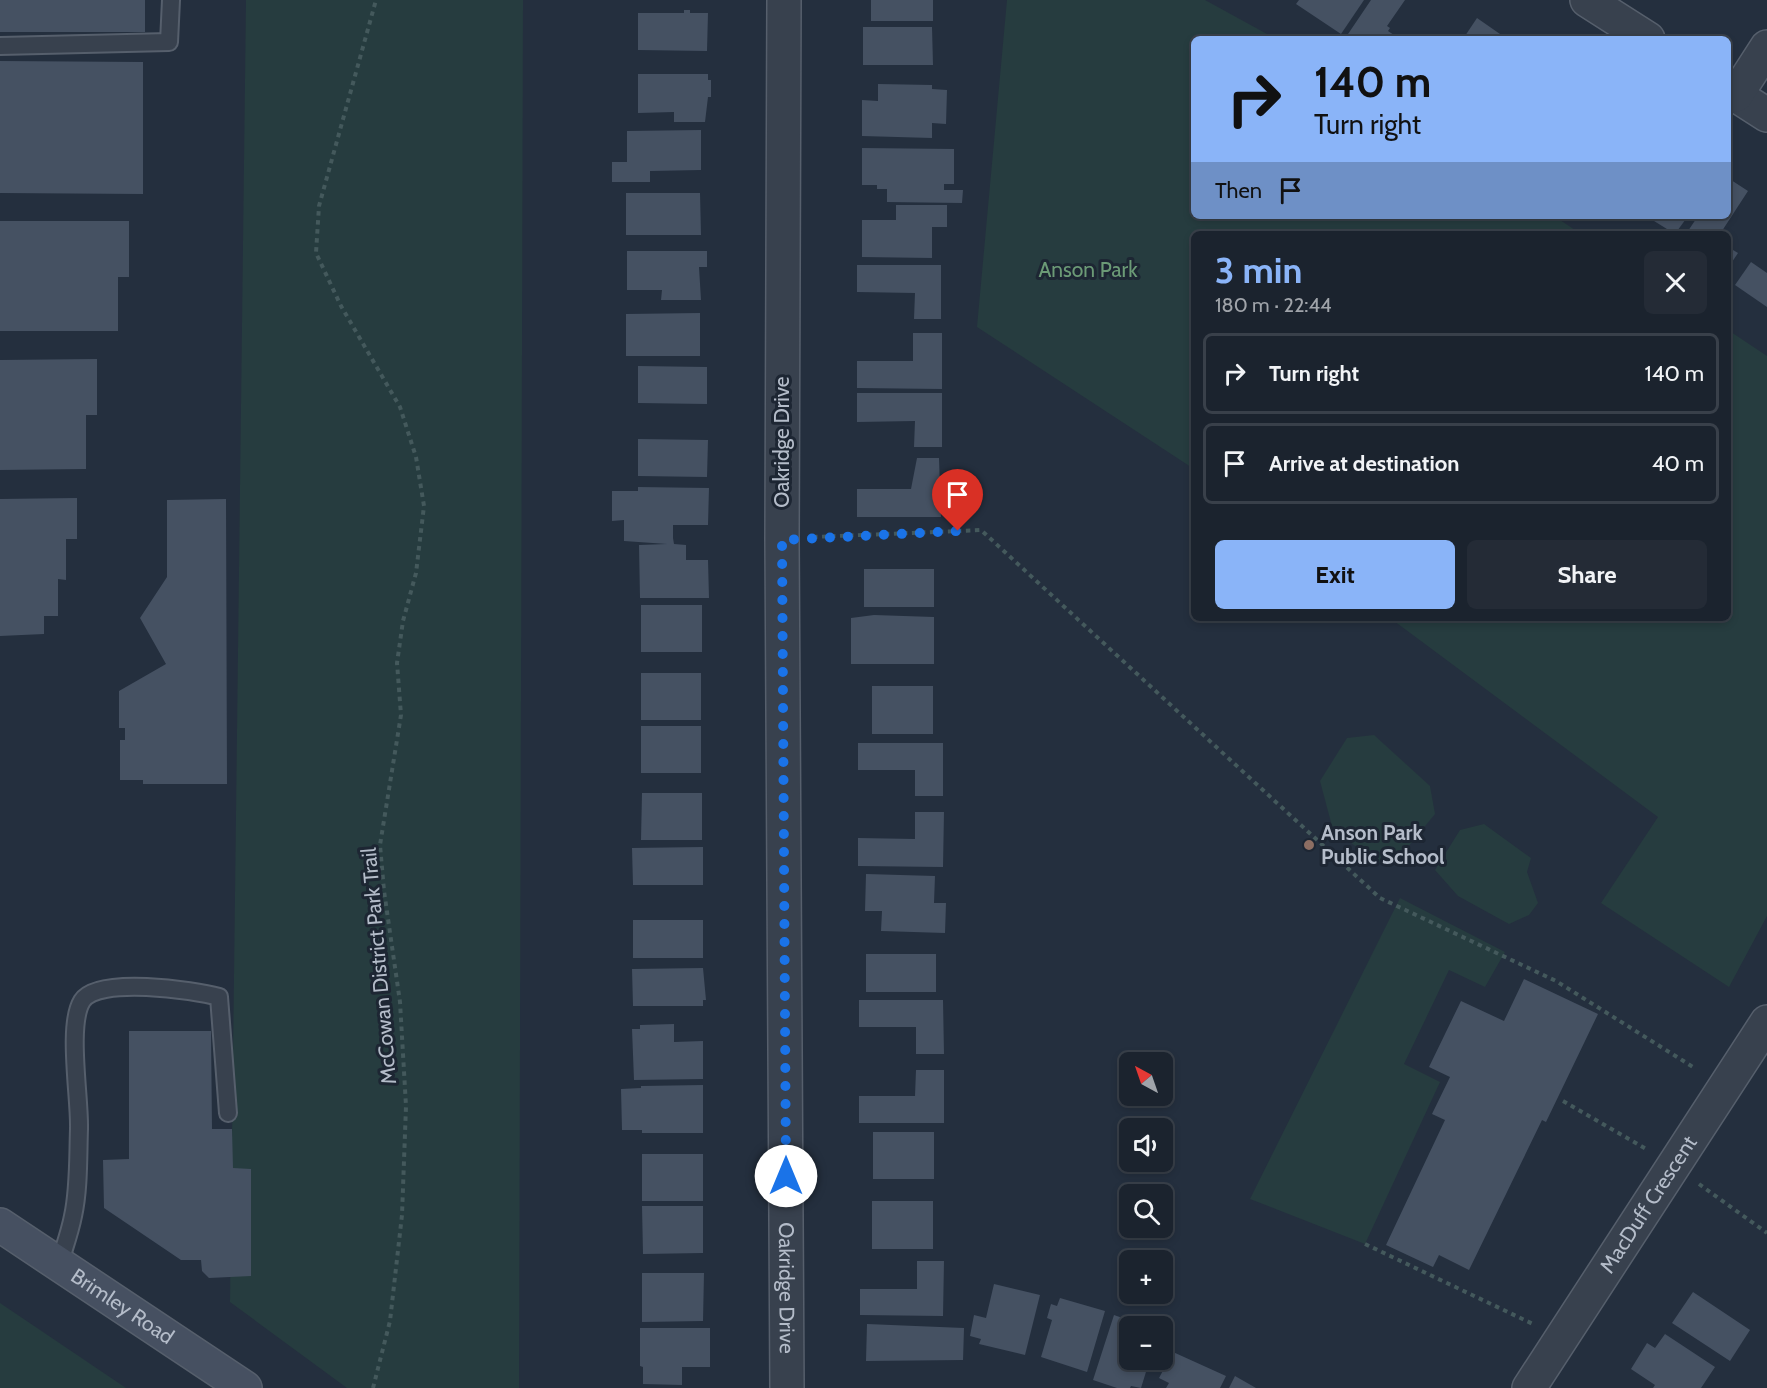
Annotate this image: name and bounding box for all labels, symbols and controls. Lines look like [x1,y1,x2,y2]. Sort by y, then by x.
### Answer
text: 140 m [1314,56,1431,108]
icon: right [1215,60,1293,138]
text: Turn right [1314,108,1421,141]
icon: arrive [1274,174,1307,207]
text: Then [1215,177,1262,204]
text: 3 min [1215,248,1302,292]
button: close [1644,251,1707,314]
park label: Anson Park [1038,257,1138,282]
text: 180 m · 22:44 [1215,293,1332,317]
icon: right [1218,357,1251,390]
text: Turn right [1269,360,1359,387]
text: 140 m [1645,360,1704,387]
street label: Oakridge Drive [769,376,794,508]
icon: arrive [1218,447,1251,480]
text: Arrive at destination [1269,450,1459,477]
text: 40 m [1652,450,1704,477]
pin [932,469,983,531]
icon: arrive [941,478,974,511]
button: Exit [1215,540,1455,609]
button: Share [1467,540,1707,609]
place label: Anson Park Public School [1321,820,1445,869]
marker: Anson Park Public School [1302,838,1316,852]
street label: McCowan District Park Trail [356,847,401,1085]
north arrow [1119,1052,1173,1106]
map controls [1119,1052,1173,1370]
button: sound [1119,1118,1173,1172]
street label: MacDuff Crescent [1594,1131,1702,1277]
position arrow [754,1144,818,1208]
button: search [1119,1184,1173,1238]
street label: Oakridge Drive [774,1222,800,1354]
button: + [1119,1250,1173,1304]
street label: Brimley Road [66,1263,179,1349]
button: − [1119,1316,1173,1370]

